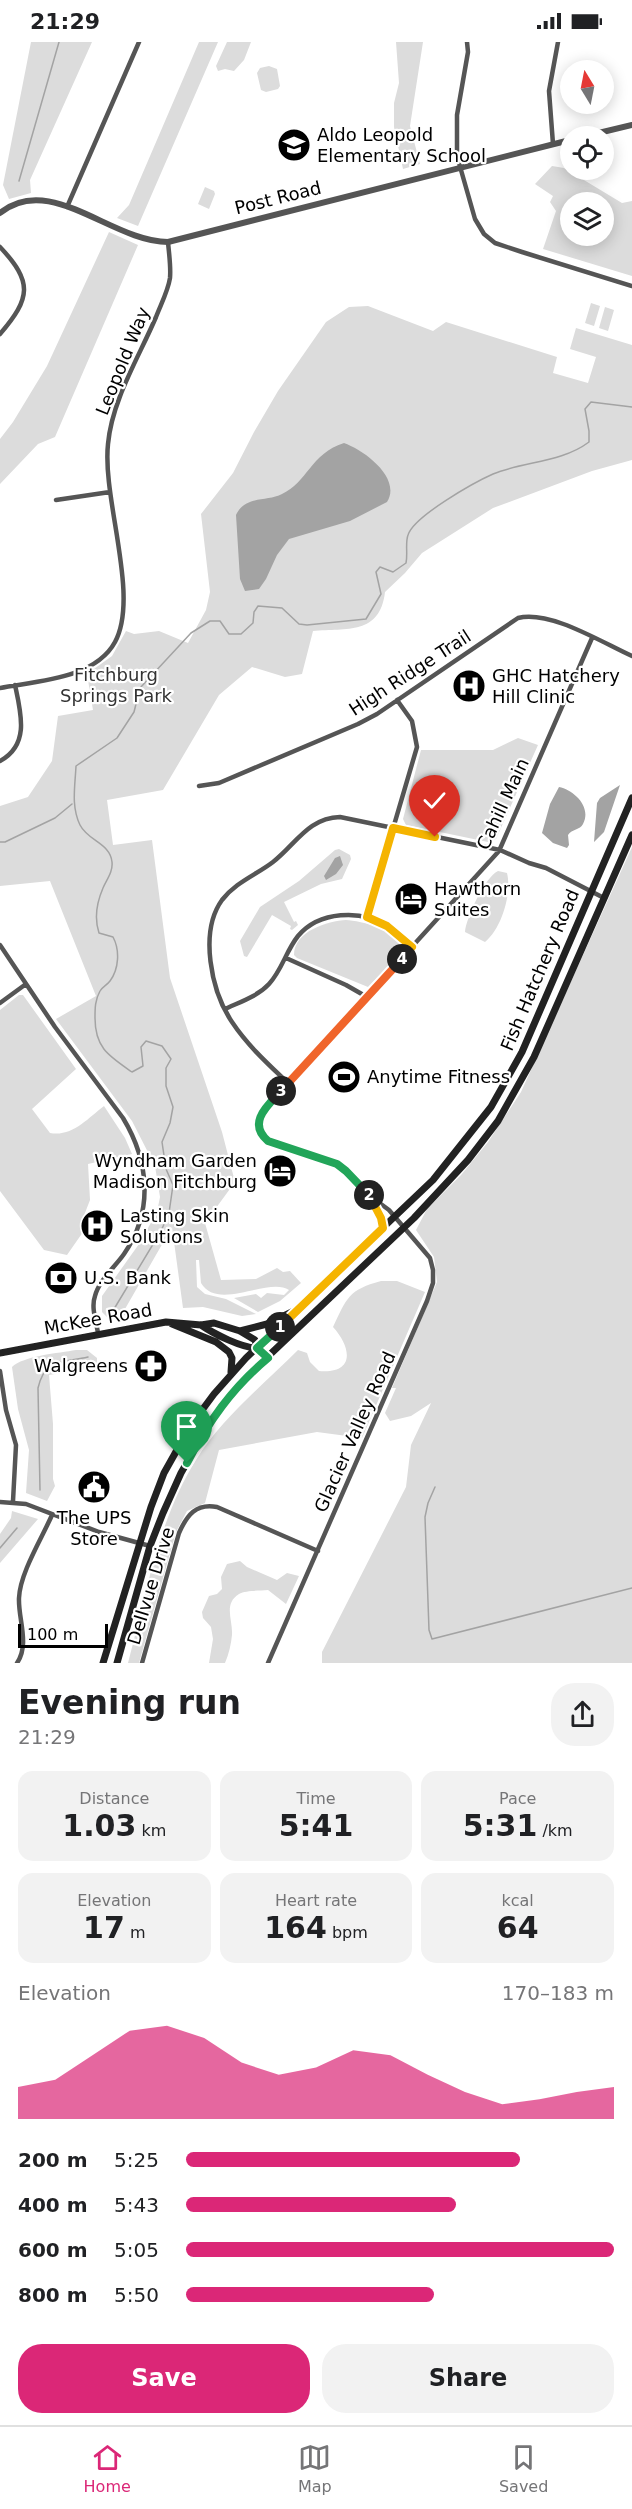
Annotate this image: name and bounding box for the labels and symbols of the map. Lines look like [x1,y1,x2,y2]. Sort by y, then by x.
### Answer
north arrow [560,60,614,114]
place label: Aldo Leopold Elementary School [317,124,486,166]
school or university icon: Aldo Leopold Elementary School [276,127,312,163]
street label: Post Road [232,177,323,218]
street label: Leopold Way [91,303,154,418]
street label: High Ridge Trail [345,625,475,720]
park label: Fitchburg Springs Park [60,664,173,706]
place label: GHC Hatchery Hill Clinic [492,665,620,707]
hospital icon: GHC Hatchery Hill Clinic [451,668,487,704]
street label: Cahill Main [472,755,533,853]
pin [409,775,460,837]
place label: Hawthorn Suites [434,878,521,920]
hotel icon: Hawthorn Suites [393,881,429,917]
street label: Fish Hatchery Road [496,886,583,1054]
pin: 4 [387,944,417,974]
sports icon: Anytime Fitness [326,1059,362,1095]
place label: Anytime Fitness [367,1066,510,1087]
pin: 3 [266,1076,296,1106]
place label: Wyndham Garden Madison Fitchburg [93,1150,257,1192]
hotel icon: Wyndham Garden Madison Fitchburg [262,1153,298,1189]
pin: 2 [354,1180,384,1210]
place label: Lasting Skin Solutions [120,1205,229,1247]
hospital icon: Lasting Skin Solutions [79,1208,115,1244]
bank icon: U.S. Bank [43,1260,79,1296]
place label: U.S. Bank [84,1267,172,1288]
street label: McKee Road [42,1299,154,1338]
pin: 1 [265,1312,295,1342]
pharmacy icon: Walgreens [133,1348,169,1384]
street label: Glacier Valley Road [310,1348,399,1515]
place label: Walgreens [34,1355,128,1376]
pin [161,1401,212,1463]
public building icon: The UPS Store [76,1469,112,1505]
place label: The UPS Store [56,1507,131,1549]
street label: Dellvue Drive [123,1525,178,1647]
scale bar [18,1621,108,1648]

